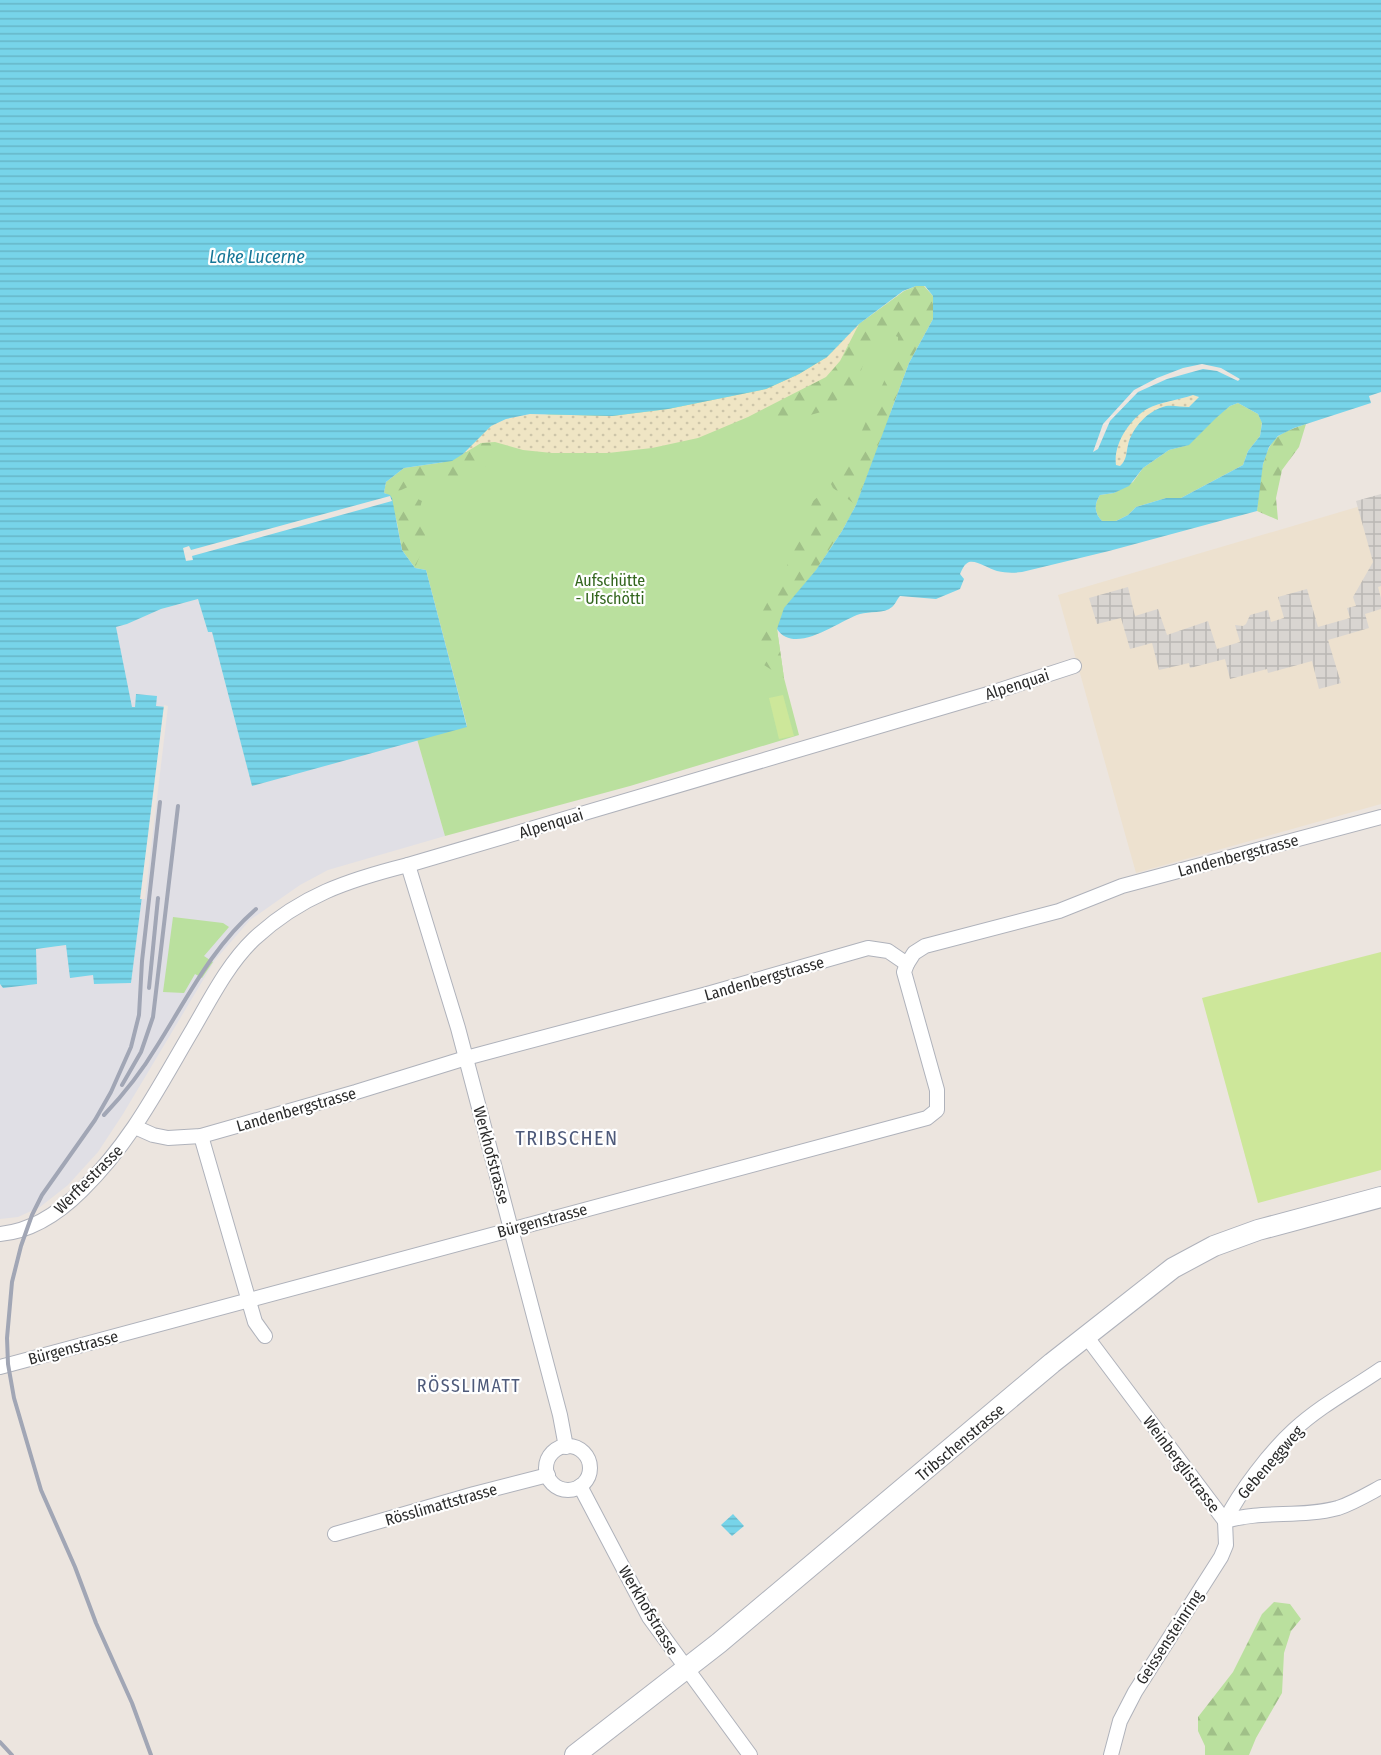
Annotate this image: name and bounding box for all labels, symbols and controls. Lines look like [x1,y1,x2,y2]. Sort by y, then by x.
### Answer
water label: Lake Lucerne [209,246,305,268]
park label: Aufschütte - Ufschötti [575,571,645,608]
street label: Alpenquai [983,665,1052,704]
street label: Alpenquai [517,805,586,842]
street label: Landenbergstrasse [1176,830,1300,881]
street label: Landenbergstrasse [702,952,826,1005]
street label: Landenbergstrasse [234,1083,358,1136]
street label: Werkhofstrasse [469,1104,514,1206]
district label: TRIBSCHEN [515,1126,619,1150]
street label: Werftestrasse [50,1141,127,1218]
street label: Bürgenstrasse [495,1199,589,1242]
street label: Bürgenstrasse [26,1326,120,1369]
district label: RÖSSLIMATT [417,1375,521,1397]
street label: Tribschenstrasse [912,1400,1009,1485]
street label: Weinberglistrasse [1139,1412,1224,1516]
street label: Gebeneggweg [1233,1421,1308,1503]
street label: Rösslimattstrasse [383,1479,499,1530]
street label: Werkhofstrasse [614,1562,683,1658]
street label: Geissensteinring [1132,1586,1207,1688]

